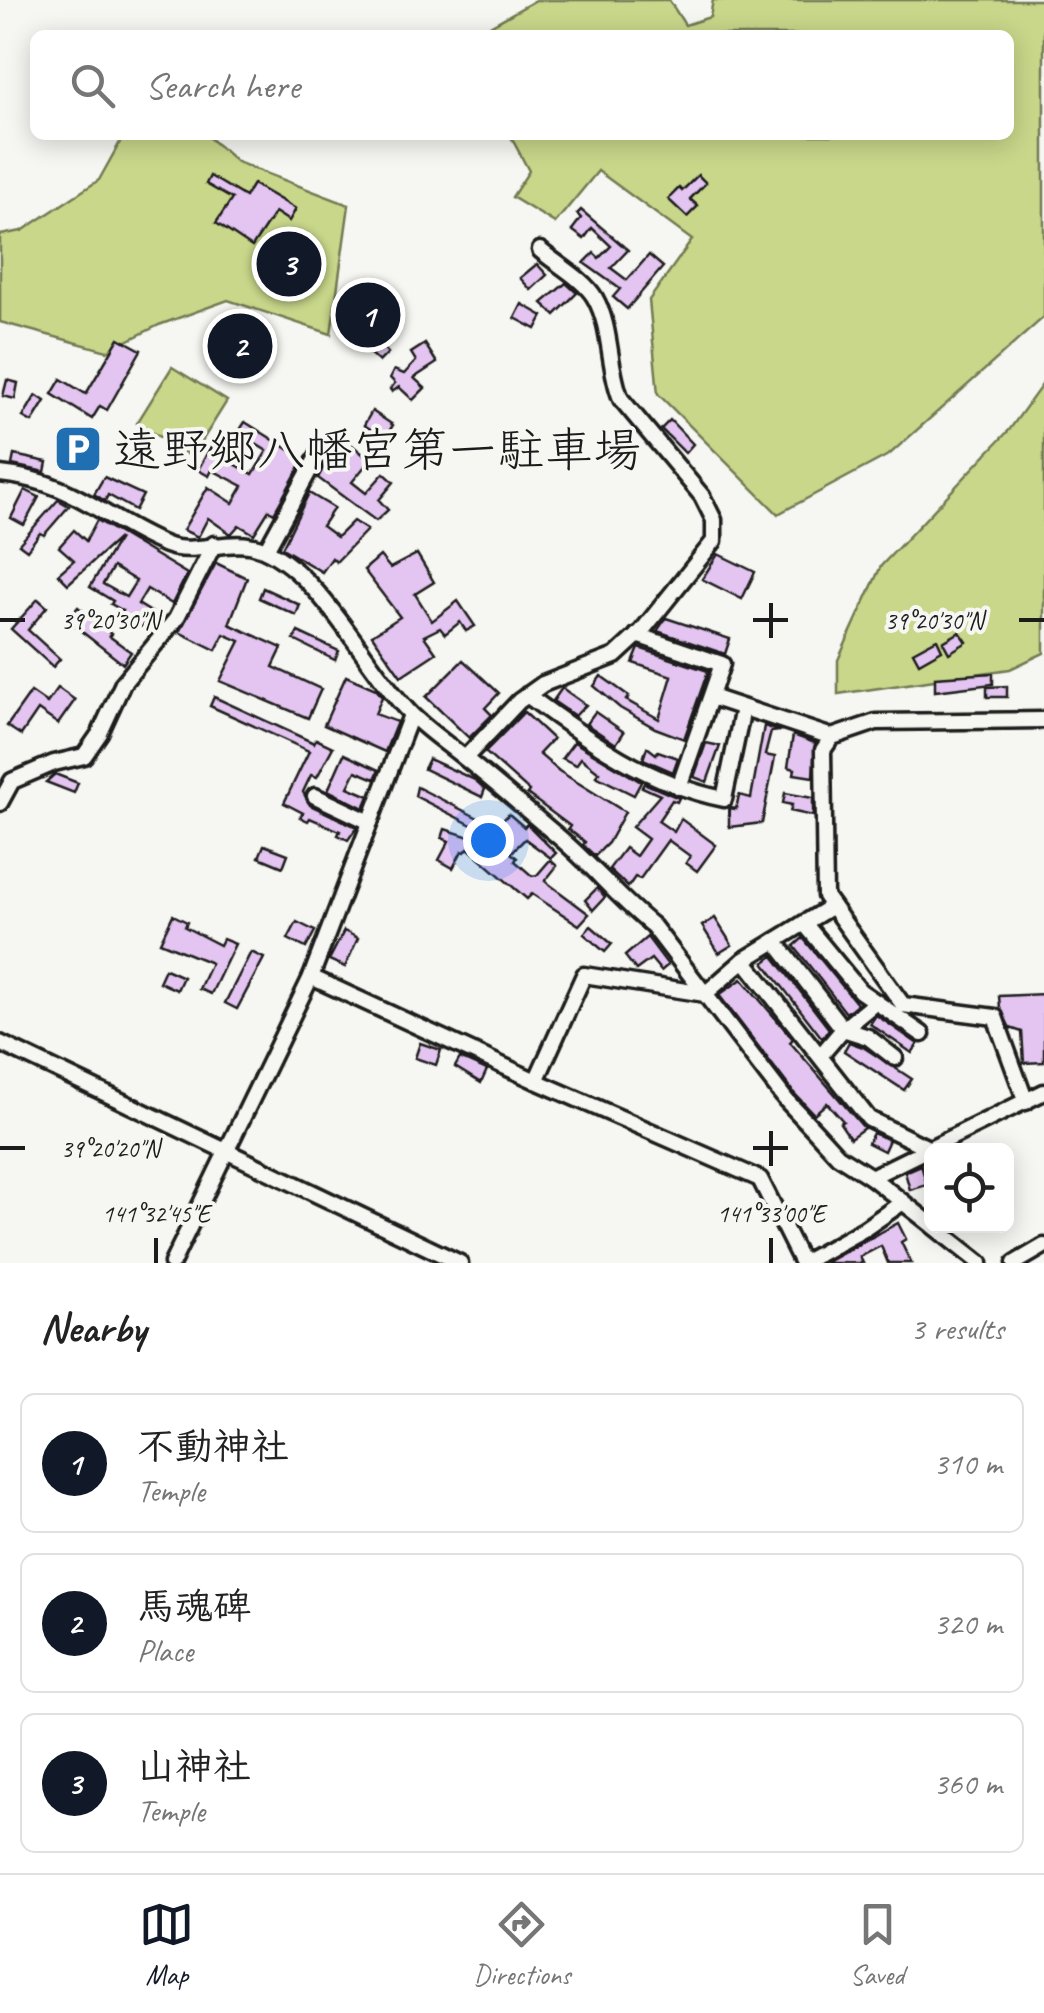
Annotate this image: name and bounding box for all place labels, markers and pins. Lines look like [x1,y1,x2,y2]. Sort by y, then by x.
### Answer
pin: 3 [256,226,322,302]
pin: 1 [336,278,400,352]
pin: 2 [208,308,272,384]
place label: 遠野郷八幡宮第一駐車場 [113,420,641,480]
parking icon: 遠野郷八幡宮第一駐車場 [52,423,104,475]

